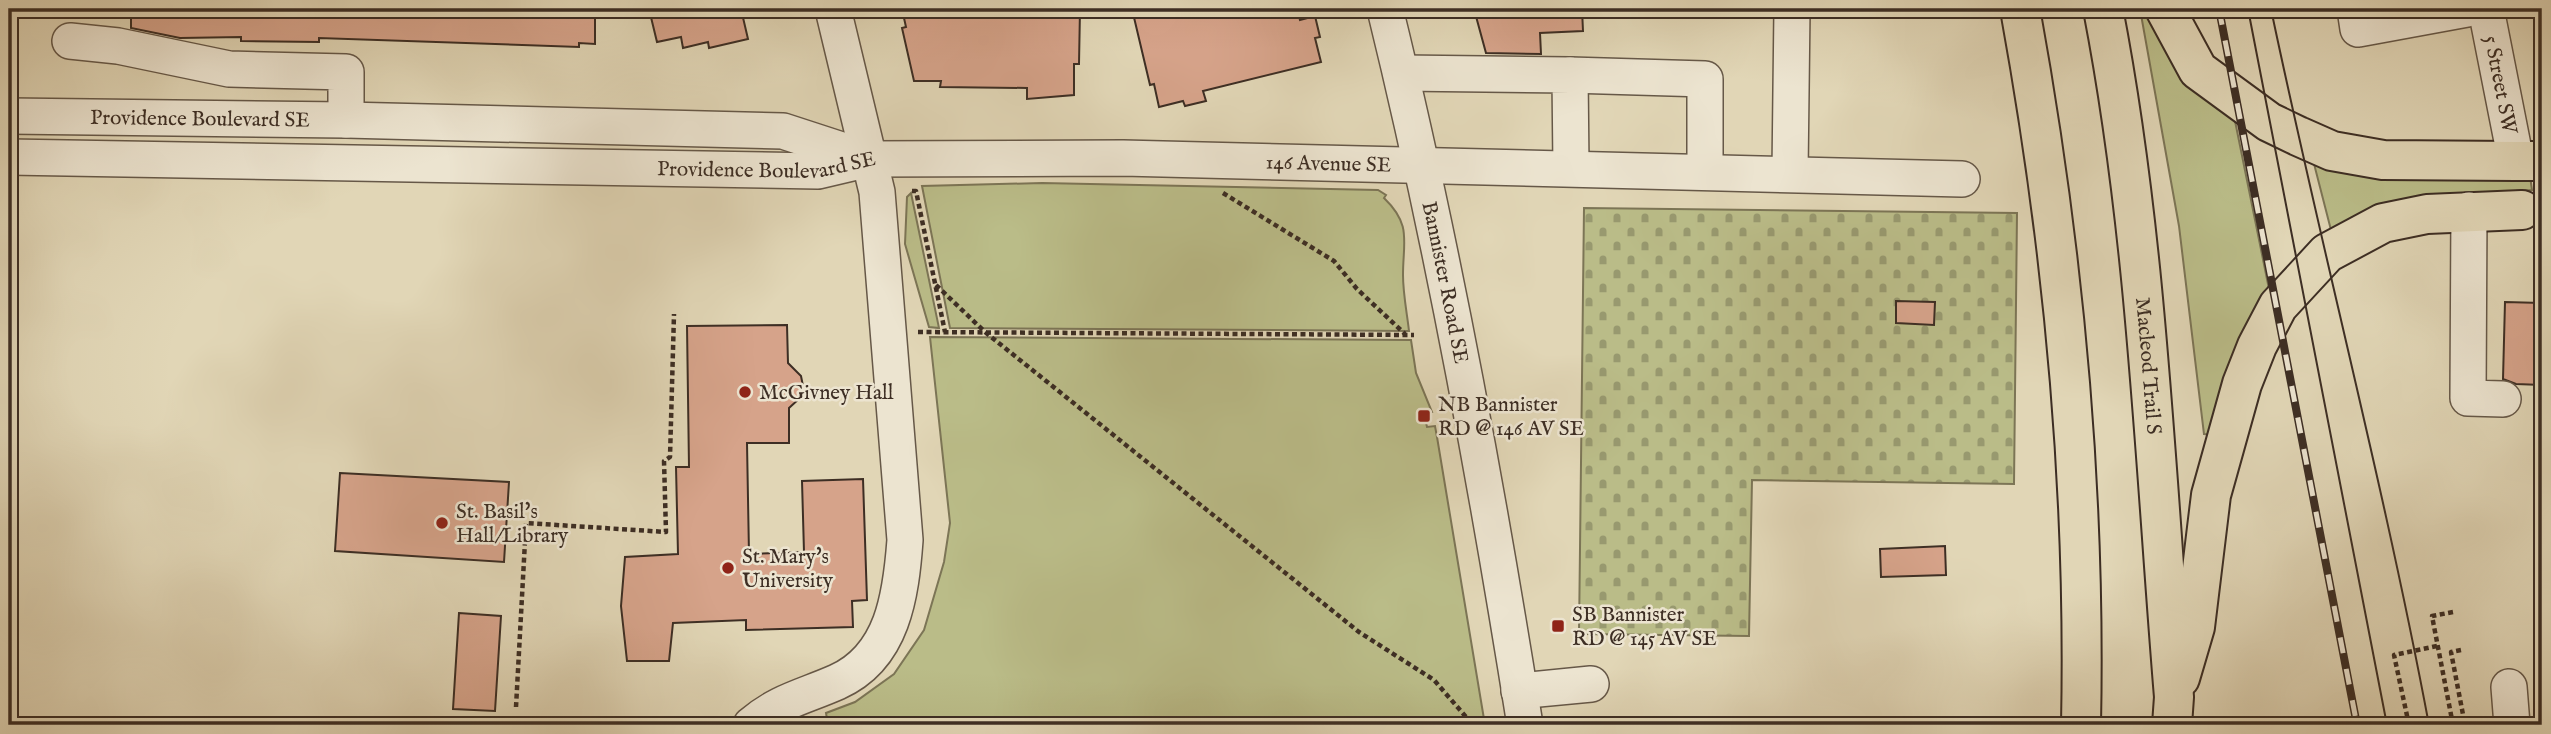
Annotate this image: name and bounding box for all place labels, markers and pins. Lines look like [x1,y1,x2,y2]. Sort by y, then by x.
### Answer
place label: McGivney Hall [759,380,894,407]
marker: McGivney Hall [737,384,753,400]
place label: NB Bannister RD @ 146 AV SE [1438,392,1584,443]
marker: NB Bannister RD @ 146 AV SE [1416,408,1432,424]
place label: St. Basil's Hall/Library [456,499,569,550]
marker: St. Basil's Hall/Library [434,515,450,531]
place label: St. Mary's University [742,544,834,595]
marker: St. Mary's University [720,560,736,576]
place label: SB Bannister RD @ 145 AV SE [1572,602,1717,653]
marker: SB Bannister RD @ 145 AV SE [1550,618,1566,634]

